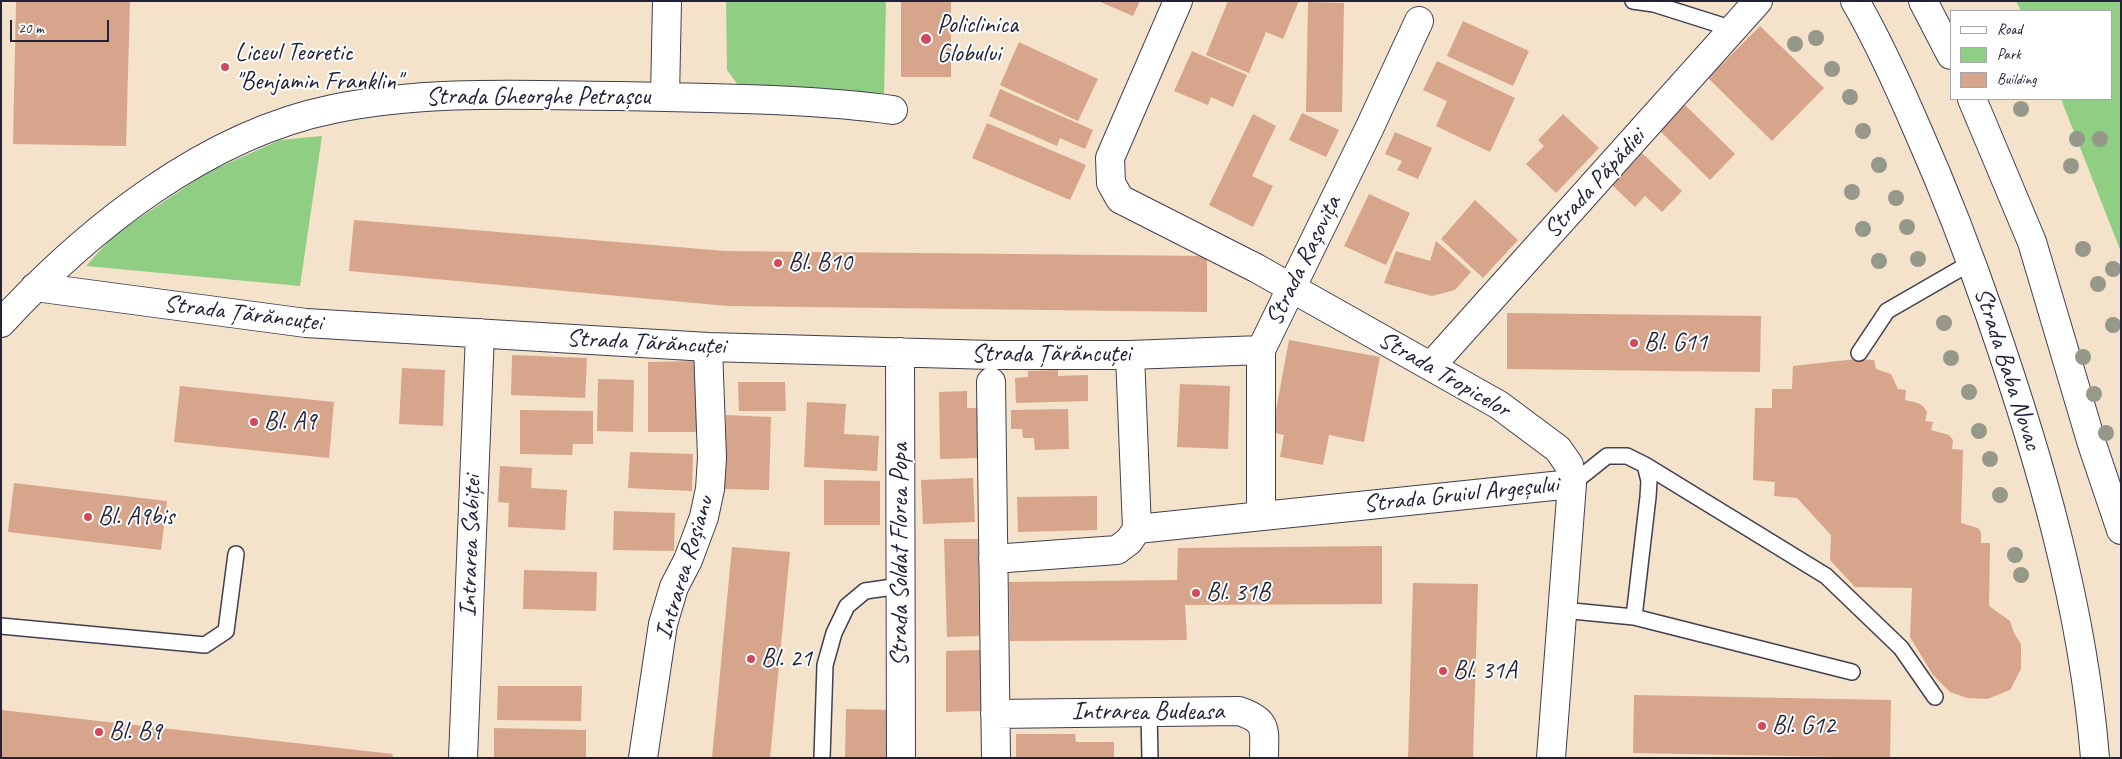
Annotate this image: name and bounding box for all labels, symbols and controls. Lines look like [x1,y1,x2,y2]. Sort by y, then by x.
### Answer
scale bar [12,10,111,42]
place label: Policlinica Globului [937,10,1018,69]
legend [1950,10,2112,100]
text: 20 m [18,19,44,38]
text: Road [1997,20,2022,39]
marker: Policlinica Globului [919,32,933,46]
place label: Liceul Teoretic "Benjamin Franklin" [235,38,402,97]
text: Park [1997,45,2021,64]
marker: Liceul Teoretic "Benjamin Franklin" [219,61,231,73]
text: Building [1997,70,2036,89]
street label: Strada Gheorghe Petrașcu [426,82,650,112]
street label: Strada Păpădiei [1538,123,1652,245]
street label: Strada Rașovița [1260,191,1348,331]
place label: Bl. B10 [788,248,852,278]
marker: Bl. B10 [772,257,784,269]
street label: Strada Baba Novac [1967,284,2047,454]
street label: Strada Țărăncuței [162,289,324,339]
street label: Strada Țărăncuței [566,324,726,362]
street label: Strada Tropicelor [1373,325,1515,425]
place label: Bl. G11 [1644,328,1707,358]
marker: Bl. G11 [1628,337,1640,349]
street label: Strada Țărăncuței [971,339,1131,369]
place label: Bl. A9 [264,407,316,437]
marker: Bl. A9 [248,416,260,428]
street label: Strada Soldat Florea Popa [885,443,915,667]
street label: Strada Gruiul Argeșului [1362,470,1560,520]
street label: Intrarea Sabiței [454,474,488,618]
street label: Intrarea Roșianu [649,493,721,643]
place label: Bl. A9bis [98,502,174,532]
marker: Bl. A9bis [82,511,94,523]
place label: Bl. 31B [1206,578,1270,608]
marker: Bl. 31B [1190,587,1202,599]
place label: Bl. 21 [761,644,812,674]
marker: Bl. 21 [745,653,757,665]
place label: Bl. 31A [1453,656,1517,686]
marker: Bl. 31A [1437,665,1449,677]
street label: Intrarea Budeasa [1072,697,1224,727]
place label: Bl. G12 [1772,711,1835,741]
place label: Bl. B9 [109,717,162,747]
marker: Bl. G12 [1756,720,1768,732]
marker: Bl. B9 [93,726,105,738]

